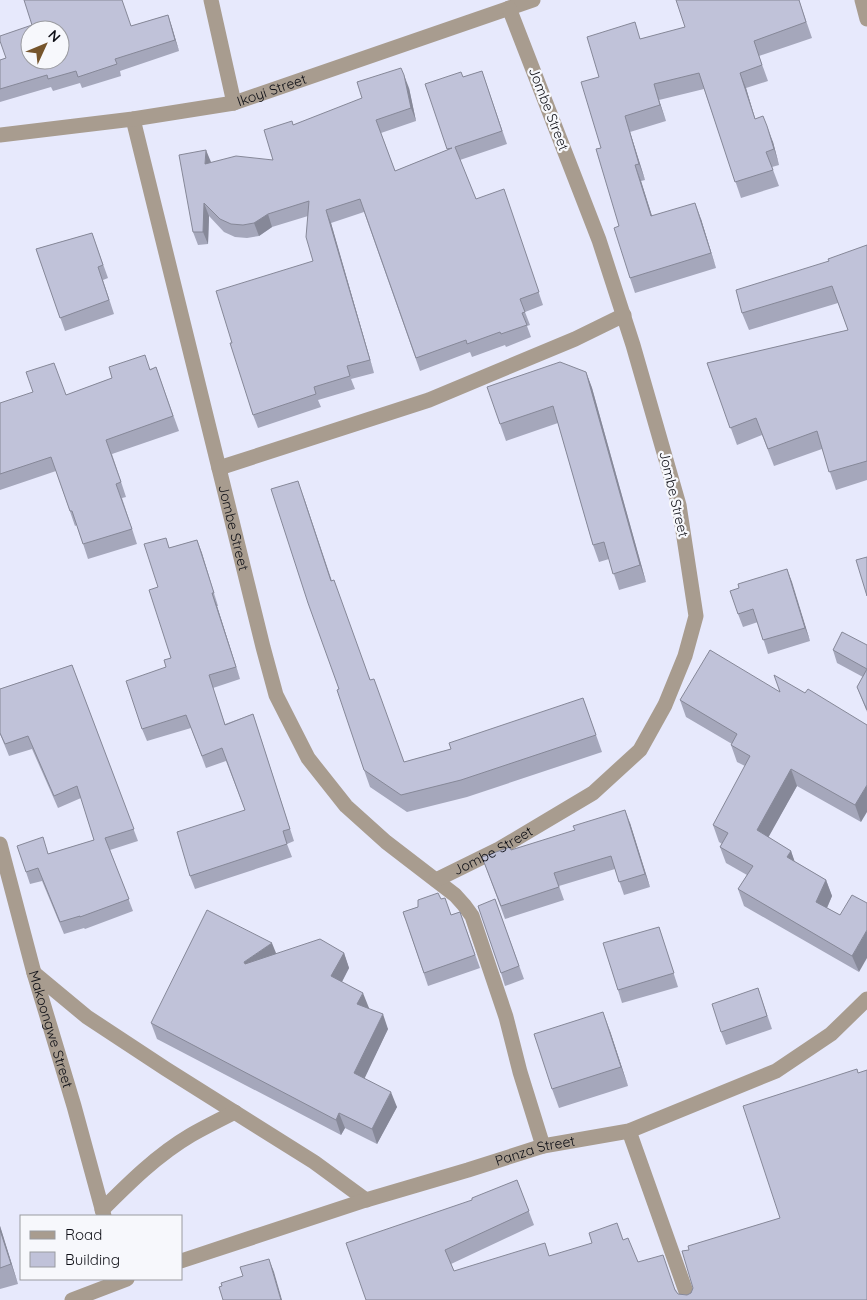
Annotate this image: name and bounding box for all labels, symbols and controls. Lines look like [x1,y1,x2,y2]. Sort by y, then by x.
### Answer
north arrow [20,20,70,70]
text: N [44,26,64,46]
street label: Jombe Street [525,65,573,153]
street label: Ikoyi Street [235,70,309,110]
street label: Jombe Street [655,449,693,539]
street label: Jombe Street [214,483,253,573]
street label: Jombe Street [450,822,536,879]
street label: Makoongwe Street [25,968,77,1090]
street label: Panza Street [493,1132,577,1170]
legend [20,1215,182,1280]
text: Road [65,1225,102,1244]
text: Building [65,1250,120,1269]

